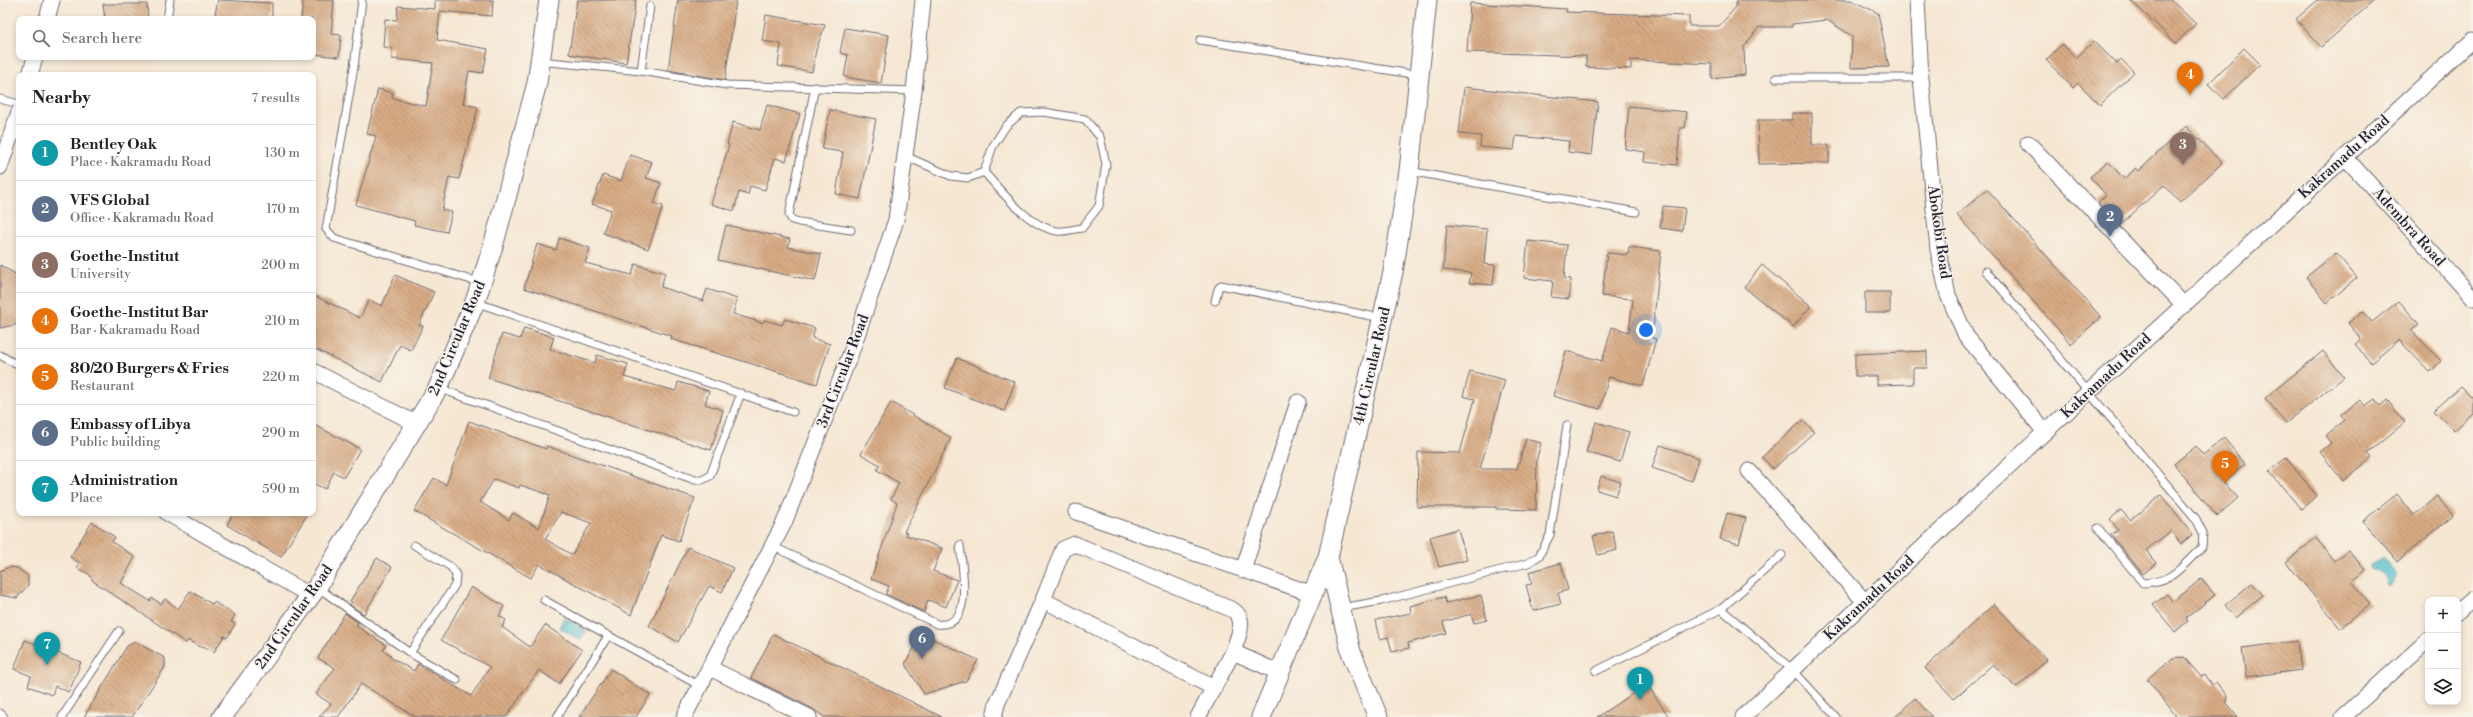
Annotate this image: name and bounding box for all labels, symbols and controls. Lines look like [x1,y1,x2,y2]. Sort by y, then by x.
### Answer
search box [16,16,316,60]
icon: search [30,27,52,49]
text: Search here [62,29,142,48]
pin: 4 [2177,62,2203,95]
text: Nearby [32,87,91,109]
text: 7 results [251,90,300,106]
street label: Kakramadu Road [2294,111,2394,203]
pin: 3 [2170,132,2196,165]
text: Bentley Oak [70,135,157,154]
text: 1 [42,145,48,161]
text: 130 m [265,145,300,161]
text: Place · Kakramadu Road [70,154,211,170]
street label: Abokobi Road [1923,183,1955,281]
street label: Adembra Road [2368,183,2450,271]
text: VFS Global [70,191,150,210]
text: 2 [41,201,49,217]
text: 170 m [266,201,300,217]
pin: 2 [2097,204,2123,237]
text: Office · Kakramadu Road [70,210,214,226]
text: Goethe-Institut [70,247,179,266]
text: 3 [41,257,49,273]
text: 200 m [261,257,300,273]
text: University [70,266,131,282]
street label: 2nd Circular Road [424,277,490,398]
text: Goethe-Institut Bar [70,303,209,322]
street label: 4th Circular Road [1349,305,1395,427]
street label: 3rd Circular Road [813,311,874,431]
text: 4 [41,313,49,329]
text: 210 m [265,313,300,329]
your location [1636,320,1656,340]
text: Bar · Kakramadu Road [70,322,200,338]
street label: Kakramadu Road [2057,329,2155,423]
text: 80/20 Burgers & Fries [70,359,229,378]
text: 5 [41,369,49,385]
text: 220 m [262,369,300,385]
text: Restaurant [70,378,135,394]
text: Embassy of Libya [70,415,191,434]
text: 6 [41,425,49,441]
text: 290 m [262,425,300,441]
text: Public building [70,434,160,450]
pin: 5 [2212,451,2238,484]
text: Administration [70,471,178,490]
text: 7 [41,481,49,497]
text: 590 m [262,481,300,497]
text: Place [70,490,102,506]
street label: Kakramadu Road [1820,551,1918,645]
street label: 2nd Circular Road [251,561,337,673]
map controls [2425,597,2461,705]
button: + [2425,597,2461,633]
pin: 6 [909,626,935,659]
pin: 7 [34,632,60,665]
button: − [2425,633,2461,669]
pin: 1 [1627,667,1653,700]
button: layers [2425,669,2461,705]

